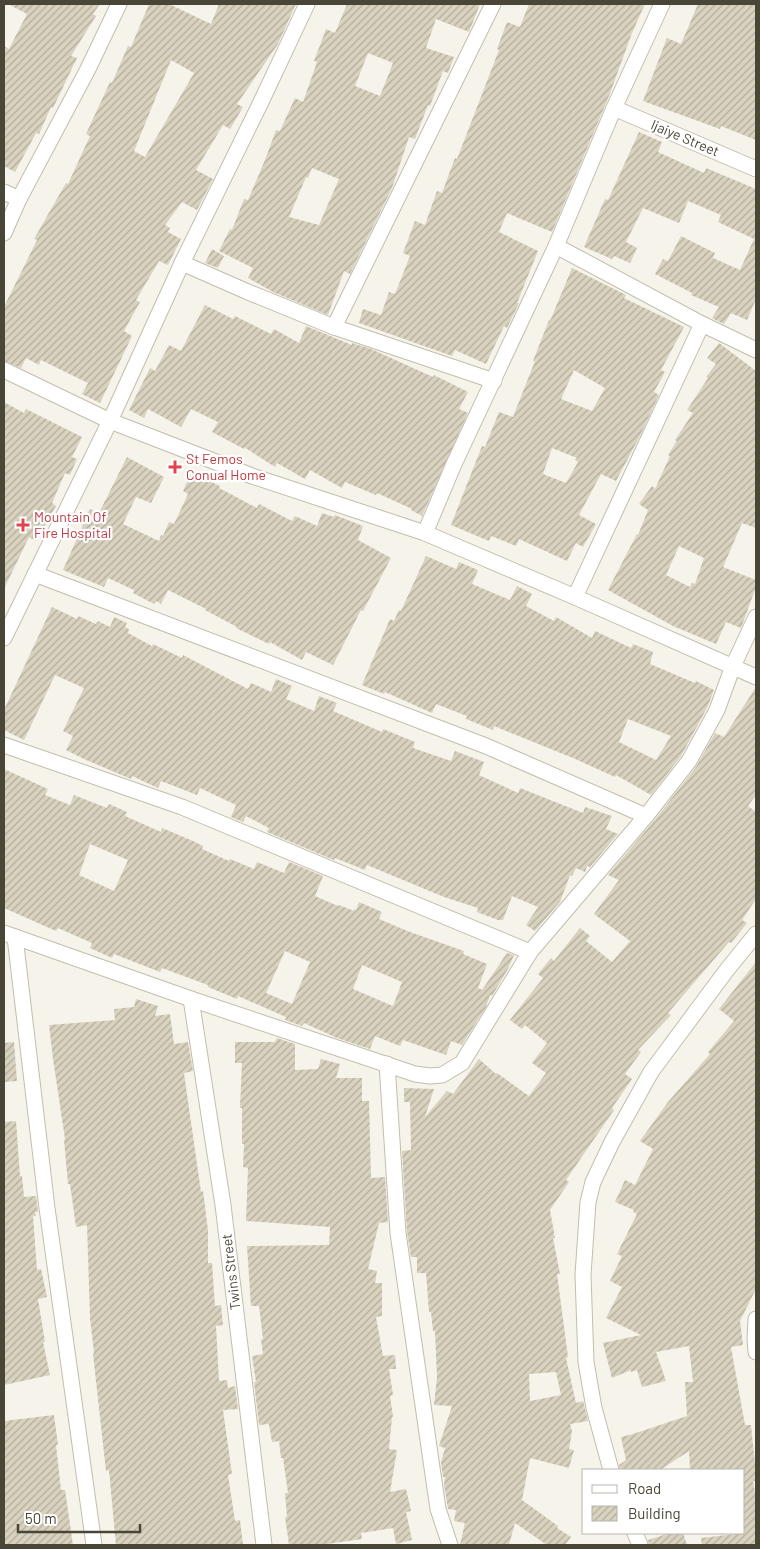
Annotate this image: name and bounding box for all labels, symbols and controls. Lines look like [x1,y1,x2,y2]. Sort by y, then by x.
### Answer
street label: Ijaiye Street [649,116,722,160]
place label: St Femos Conual Home [186,450,266,483]
marker: St Femos Conual Home [168,460,182,474]
place label: Mountain Of Fire Hospital [34,508,111,541]
marker: Mountain Of Fire Hospital [16,518,30,532]
street label: Twins Street [217,1233,244,1311]
legend [582,1469,745,1534]
text: Road [628,1479,661,1497]
scale bar [18,1502,140,1534]
text: Building [628,1504,681,1522]
text: 50 m [25,1509,57,1527]

